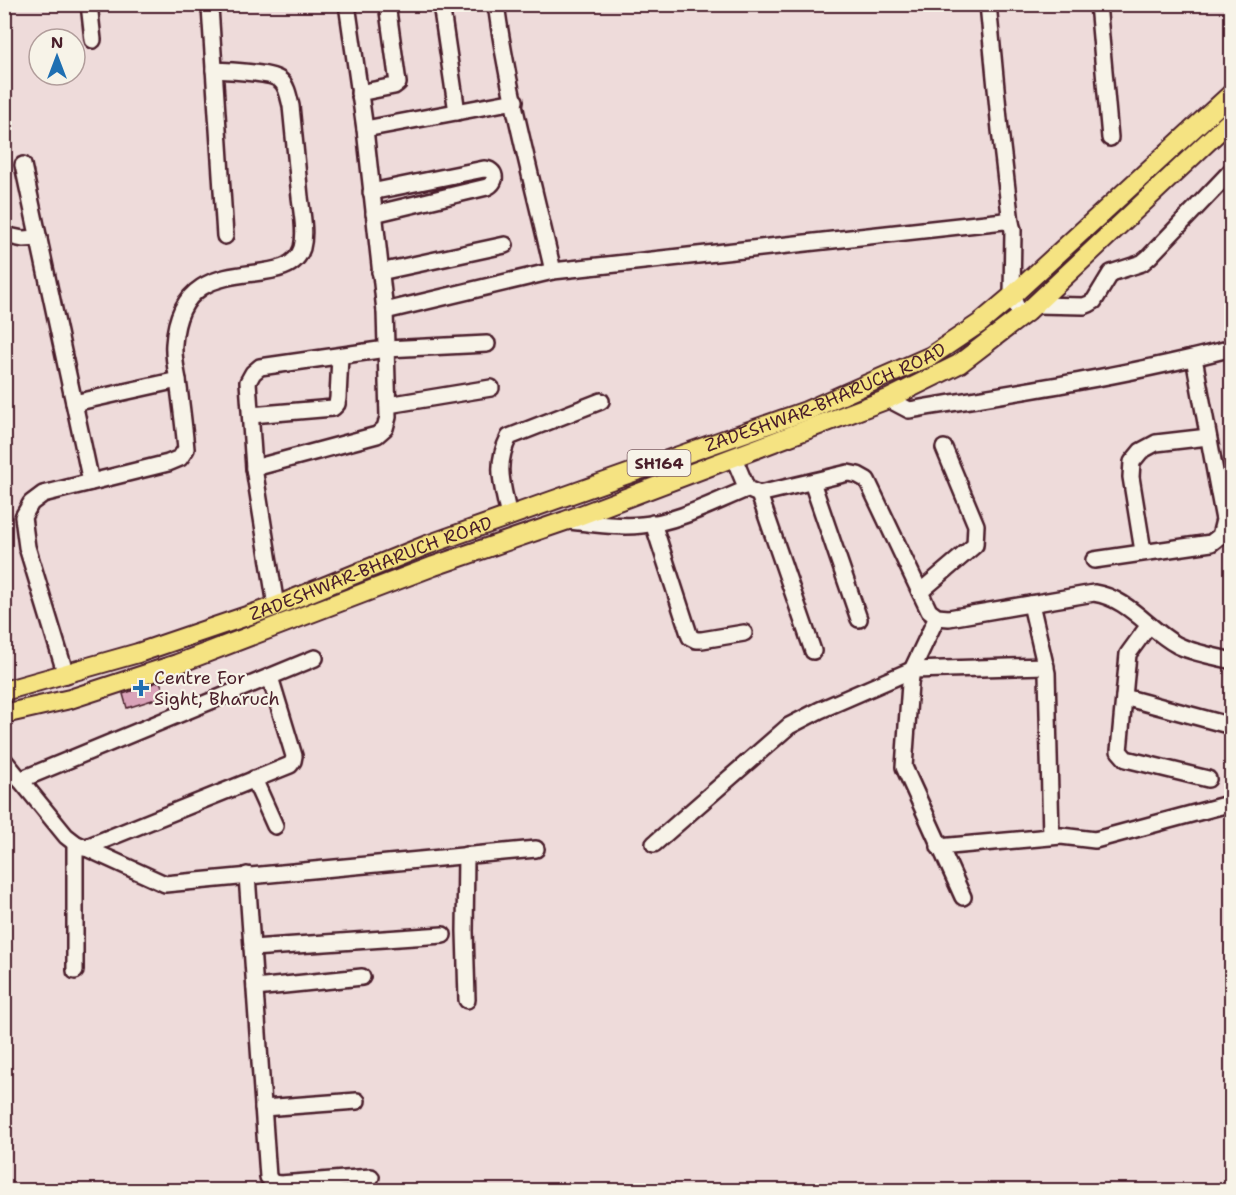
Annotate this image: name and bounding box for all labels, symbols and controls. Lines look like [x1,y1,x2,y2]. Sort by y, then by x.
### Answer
north arrow [27,27,87,87]
text: N [51,32,63,53]
street label: ZADESHWAR-BHARUCH ROAD [702,337,951,458]
road number: SH164 [628,450,690,476]
street label: ZADESHWAR-BHARUCH ROAD [246,511,496,626]
place label: Centre For Sight, Bharuch [154,666,280,711]
marker: Centre For Sight, Bharuch [132,679,150,697]

